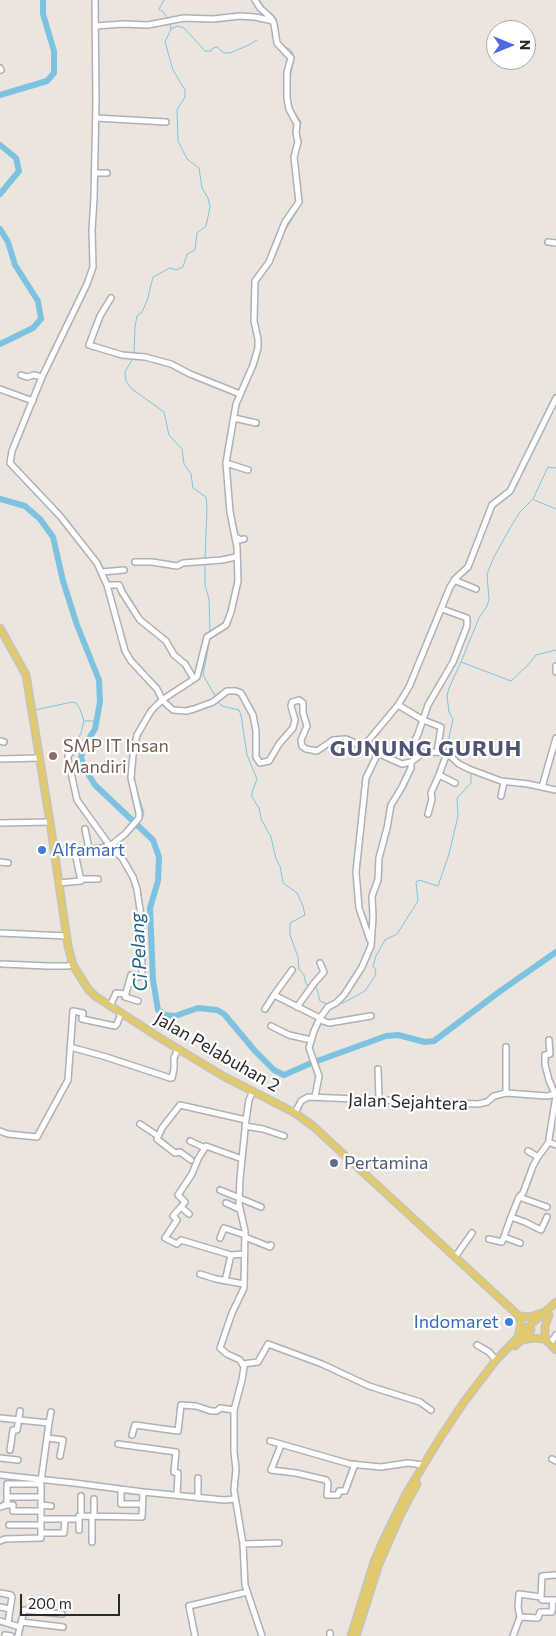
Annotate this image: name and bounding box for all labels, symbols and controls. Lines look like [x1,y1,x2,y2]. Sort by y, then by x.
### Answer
north arrow [486,20,536,70]
text: N [517,40,534,50]
place label: SMP IT Insan Mandiri [63,735,169,778]
district label: GUNUNG GURUH [328,736,524,762]
marker: SMP IT Insan Mandiri [47,750,59,762]
place label: Alfamart [52,839,125,861]
marker: Alfamart [36,844,48,856]
water label: Ci Pelang [126,912,152,992]
street label: Jalan Pelabuhan 2 [151,1007,283,1097]
street label: Jalan Sejahtera [348,1089,468,1115]
place label: Pertamina [344,1152,429,1174]
marker: Pertamina [328,1157,340,1169]
place label: Indomaret [414,1311,499,1333]
marker: Indomaret [503,1316,515,1328]
scale bar [22,1584,122,1616]
text: 200 m [28,1594,72,1612]

